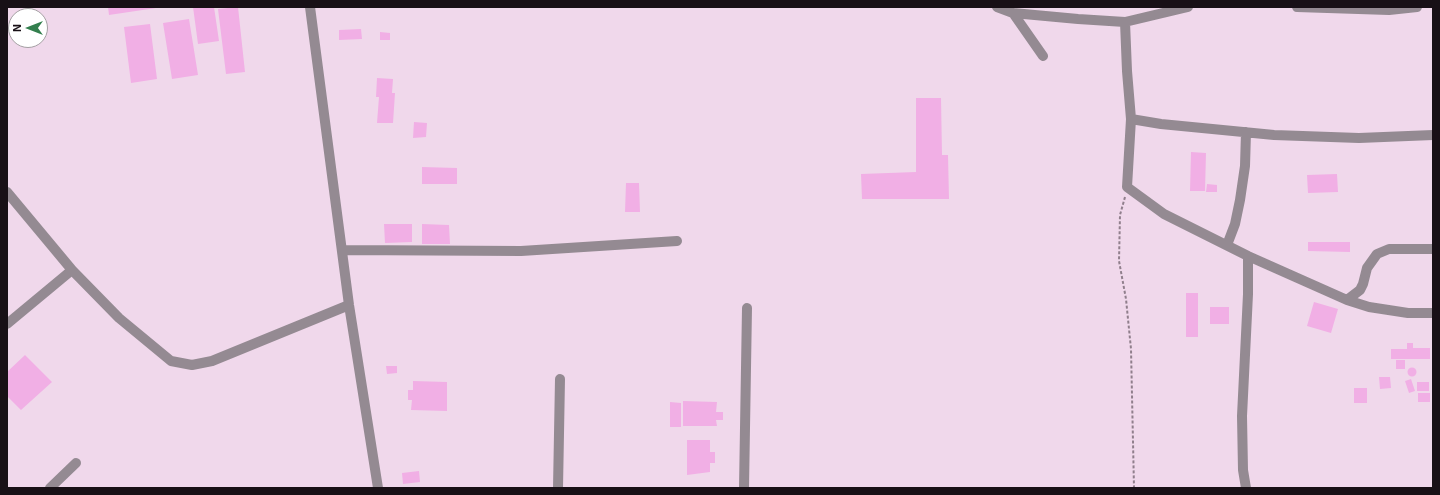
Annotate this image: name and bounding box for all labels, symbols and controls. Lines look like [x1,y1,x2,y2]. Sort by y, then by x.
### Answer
north arrow [8,8,48,48]
text: N [10,24,23,32]

